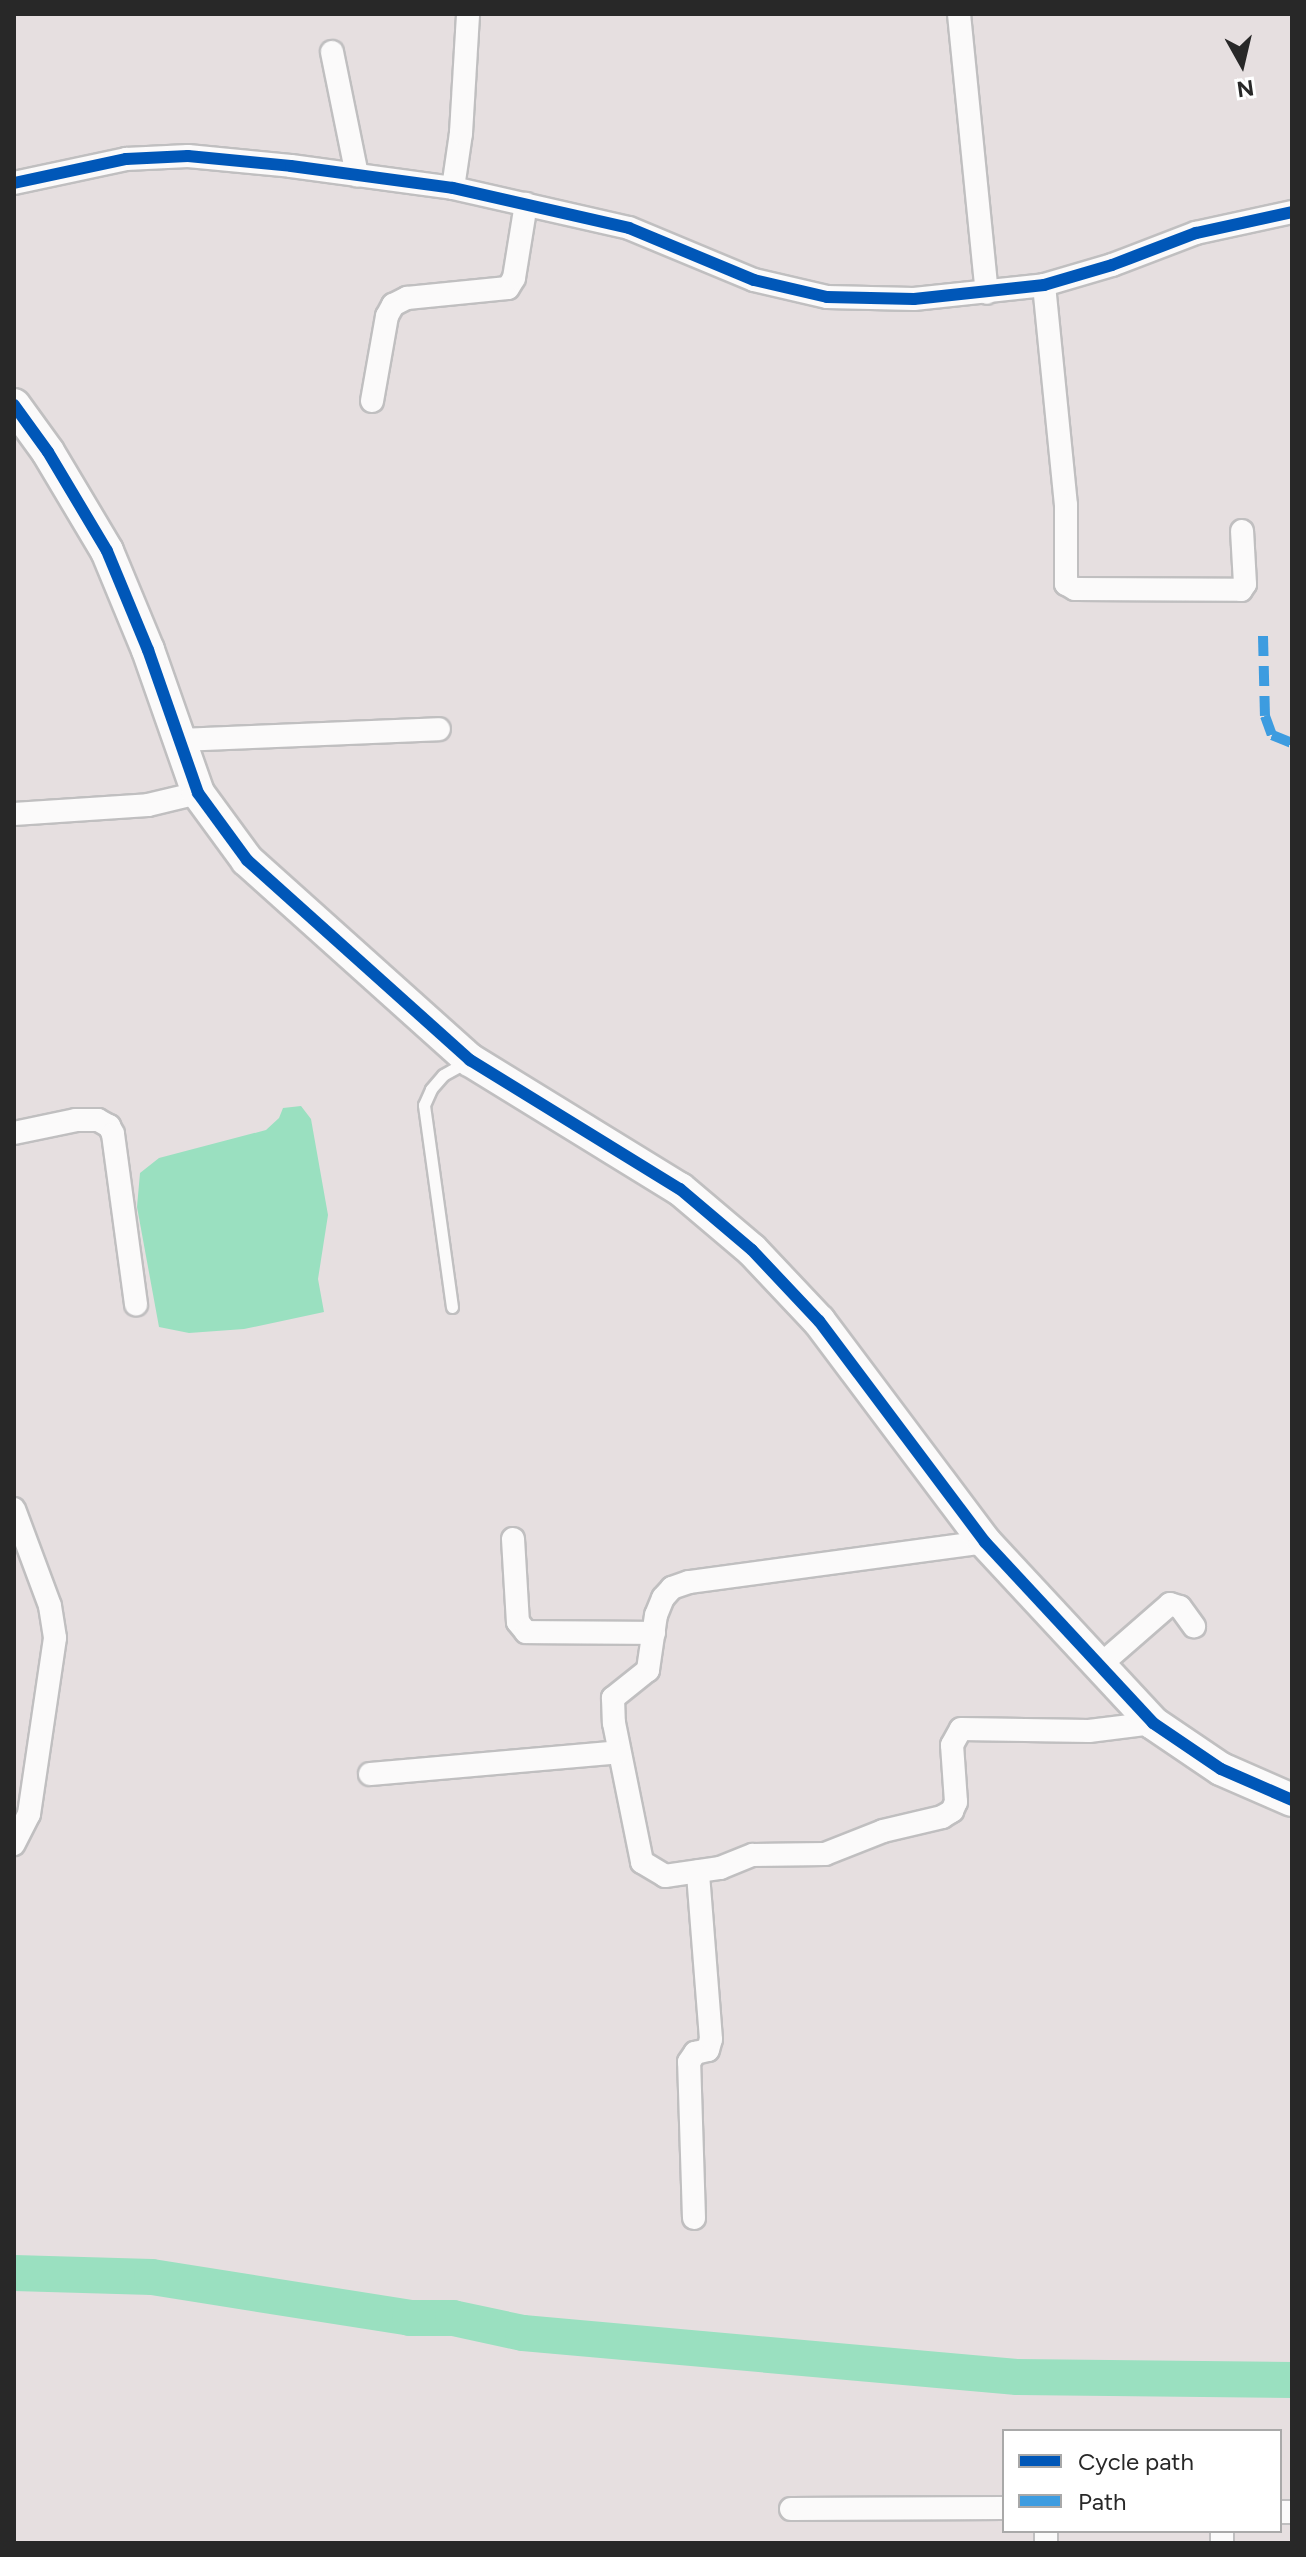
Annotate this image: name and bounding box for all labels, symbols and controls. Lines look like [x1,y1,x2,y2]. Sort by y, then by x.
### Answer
north arrow [1202,24,1282,104]
text: N [1235,74,1256,103]
legend [1002,2429,1282,2533]
text: Cycle path [1078,2447,1194,2476]
text: Path [1078,2487,1126,2516]

